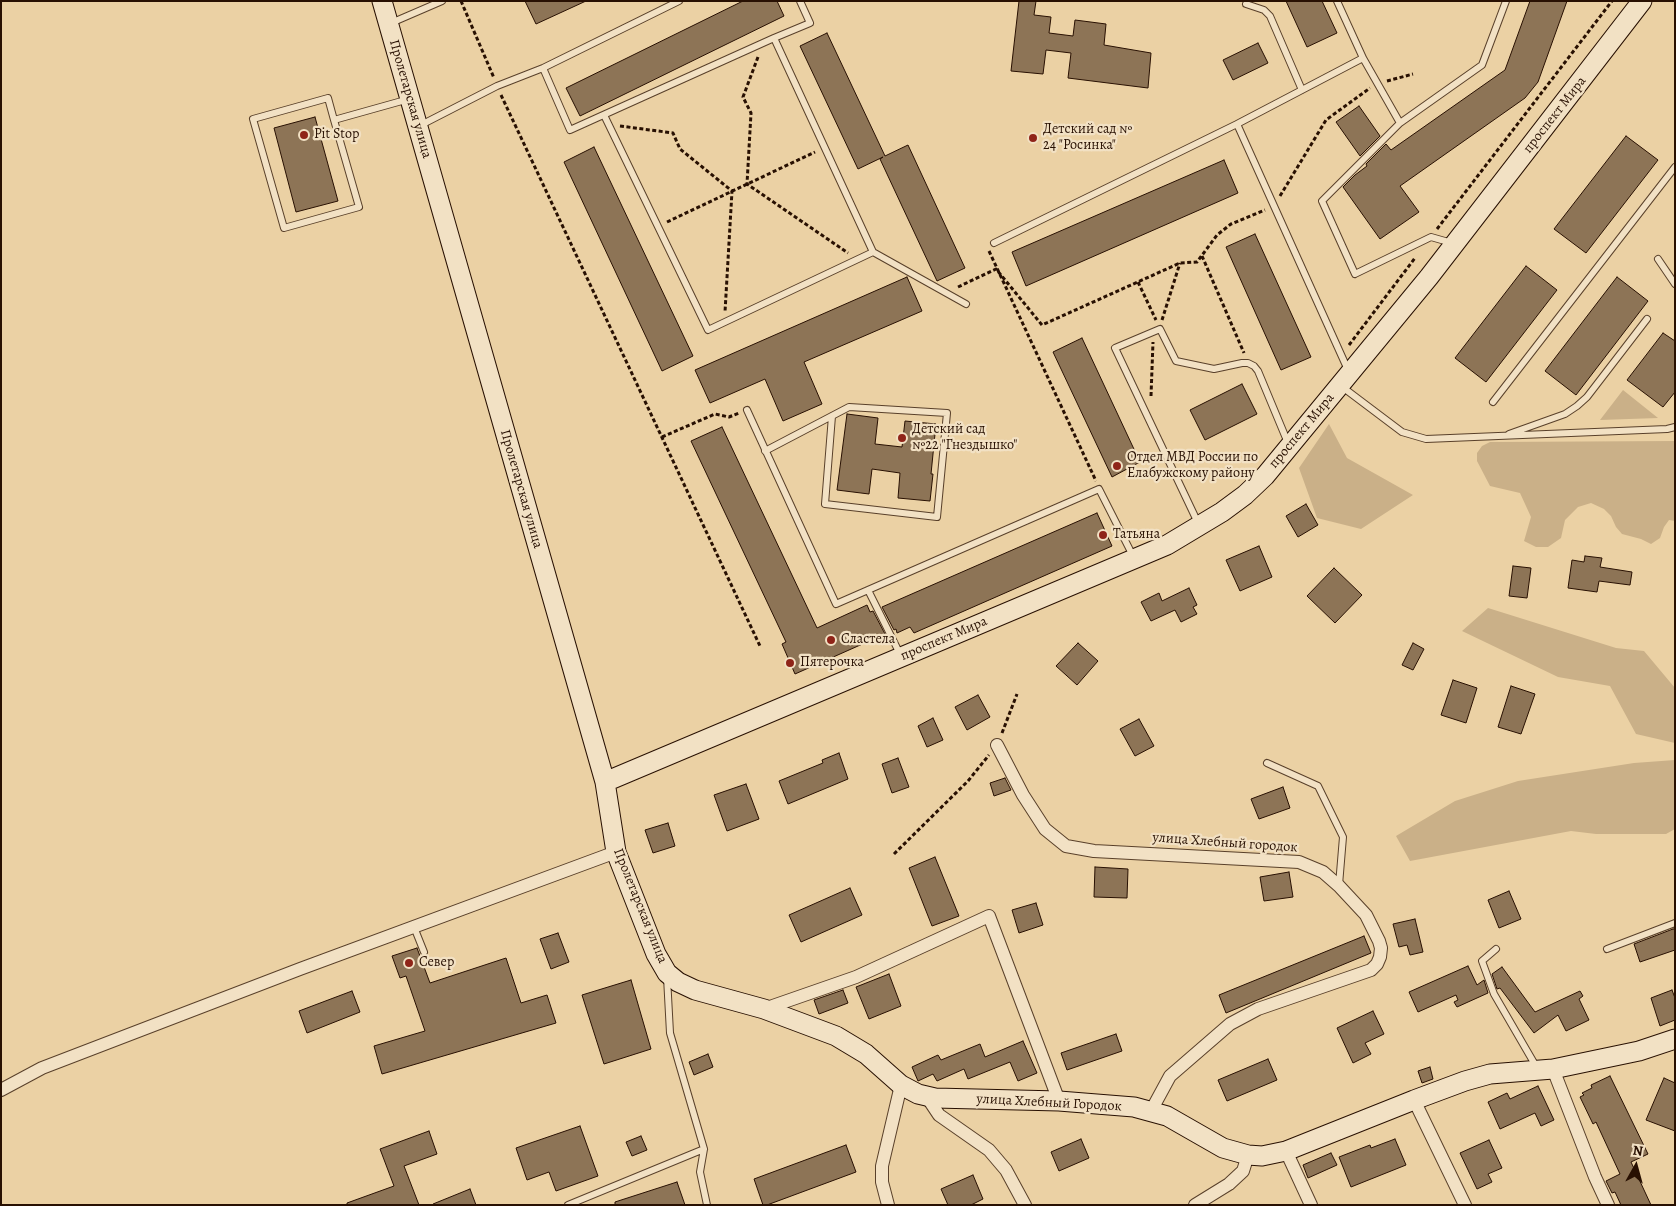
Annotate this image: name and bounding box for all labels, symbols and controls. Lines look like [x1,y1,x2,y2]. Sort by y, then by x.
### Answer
street label: Пролетарская улица [385,38,435,160]
street label: проспект Мира [1520,73,1590,157]
place label: Детский сад № 24 "Росинка" [1043,122,1132,154]
place label: Pit Stop [314,127,359,143]
marker: Pit Stop [298,129,310,141]
marker: Детский сад № 24 "Росинка" [1027,132,1039,144]
street label: проспект Мира [1266,390,1338,472]
place label: Детский сад №22 "Гнездышко" [912,422,1018,454]
street label: Пролетарская улица [496,428,546,550]
marker: Детский сад №22 "Гнездышко" [896,432,908,444]
place label: Отдел МВД России по Елабужскому району [1127,450,1258,482]
marker: Отдел МВД России по Елабужскому району [1111,460,1123,472]
place label: Татьяна [1113,527,1160,543]
marker: Татьяна [1097,529,1109,541]
street label: проспект Мира [898,613,990,665]
place label: Сластела [841,632,895,648]
marker: Сластела [825,634,837,646]
place label: Пятерочка [800,655,864,671]
marker: Пятерочка [784,657,796,669]
street label: улица Хлебный городок [1152,830,1298,856]
street label: Пролетарская улица [609,846,671,966]
place label: Север [419,955,454,971]
marker: Север [403,957,415,969]
street label: улица Хлебный Городок [976,1091,1122,1115]
north arrow [1611,1141,1661,1191]
text: N [1632,1141,1644,1161]

